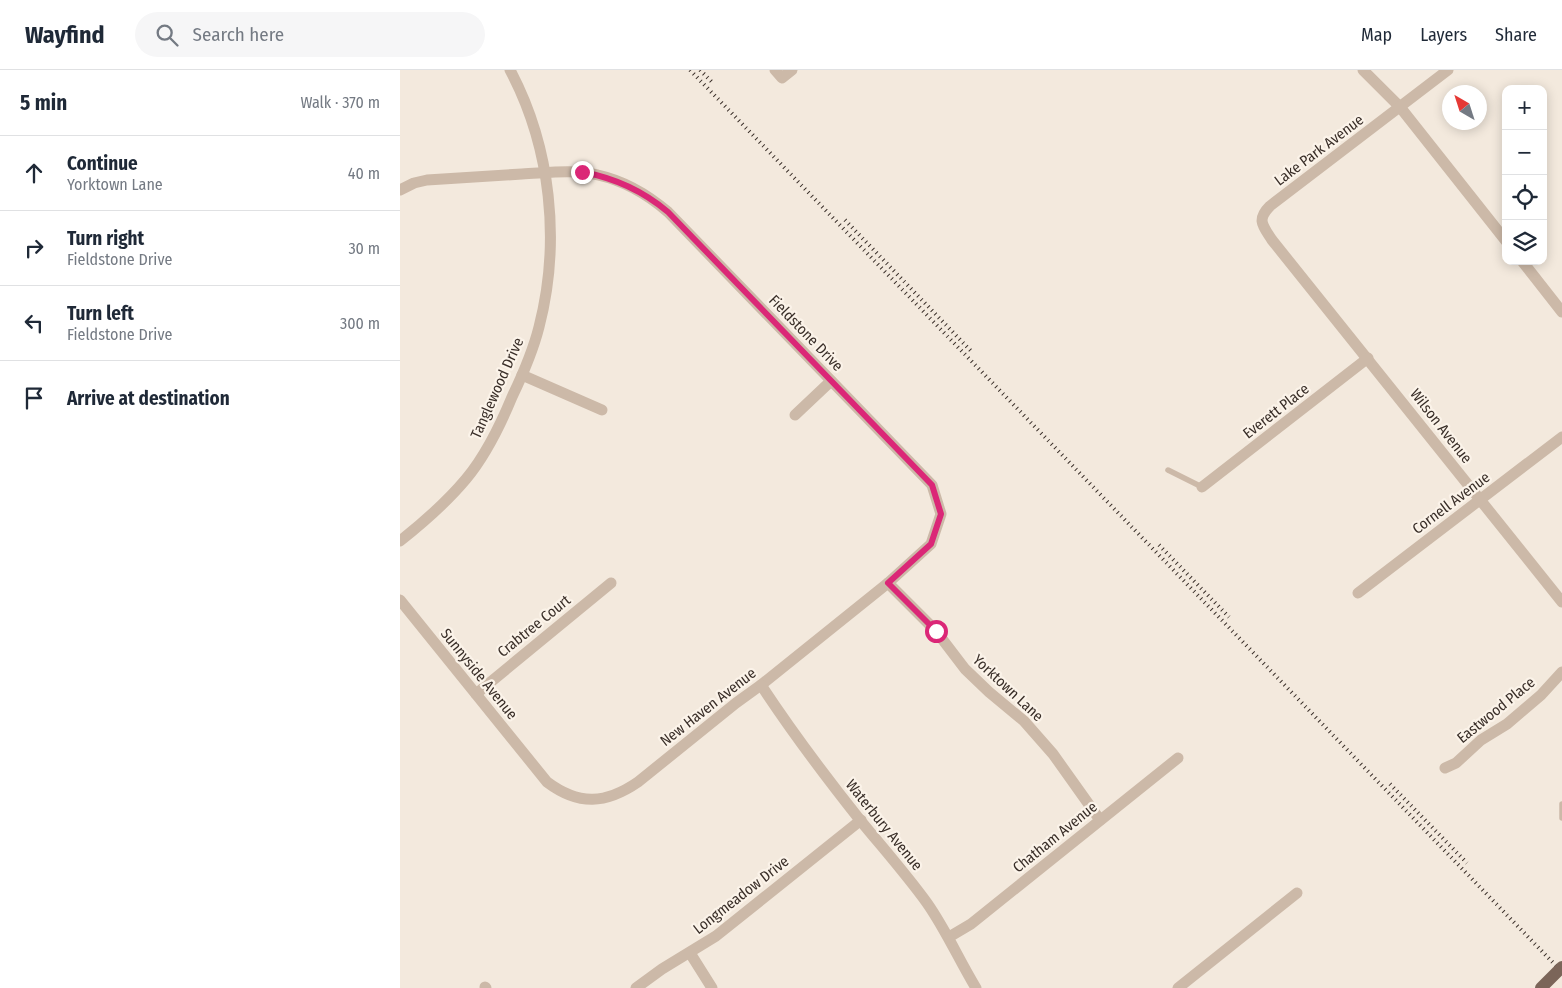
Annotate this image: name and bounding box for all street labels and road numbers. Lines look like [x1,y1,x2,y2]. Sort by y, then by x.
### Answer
street label: Lake Park Avenue [1271,111,1367,189]
street label: Fieldstone Drive [765,291,847,375]
street label: Tanglewood Drive [467,335,527,441]
street label: Everett Place [1239,380,1313,442]
street label: Wilson Avenue [1406,385,1476,467]
street label: Cornell Avenue [1409,468,1493,538]
street label: Crabtree Court [494,591,574,661]
street label: Sunnyside Avenue [437,625,521,723]
street label: Yorktown Lane [969,651,1047,725]
street label: New Haven Avenue [657,664,759,750]
street label: Eastwood Place [1453,673,1539,747]
street label: Waterbury Avenue [842,776,926,874]
street label: Chatham Avenue [1009,798,1101,876]
street label: Longmeadow Drive [690,852,792,938]

